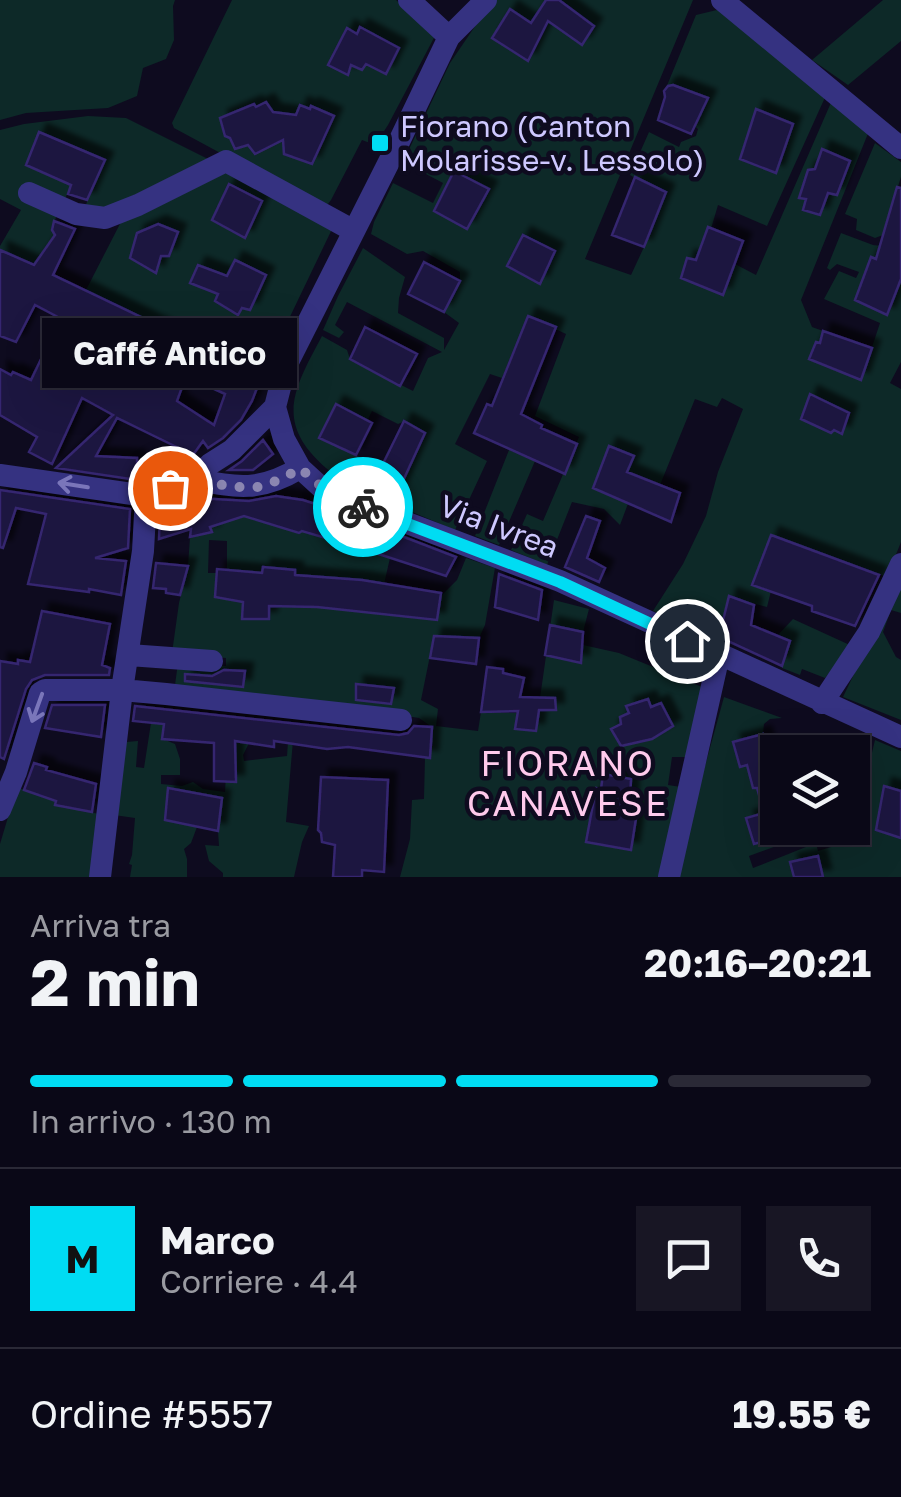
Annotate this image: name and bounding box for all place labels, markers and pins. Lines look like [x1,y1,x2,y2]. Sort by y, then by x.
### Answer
place label: Fiorano (Canton Molarisse-v. Lessolo) [400,108,704,178]
marker: Fiorano (Canton Molarisse-v. Lessolo) [369,132,391,154]
callout: Caffé Antico [42,318,298,388]
pin [128,446,213,531]
pin [645,599,730,684]

